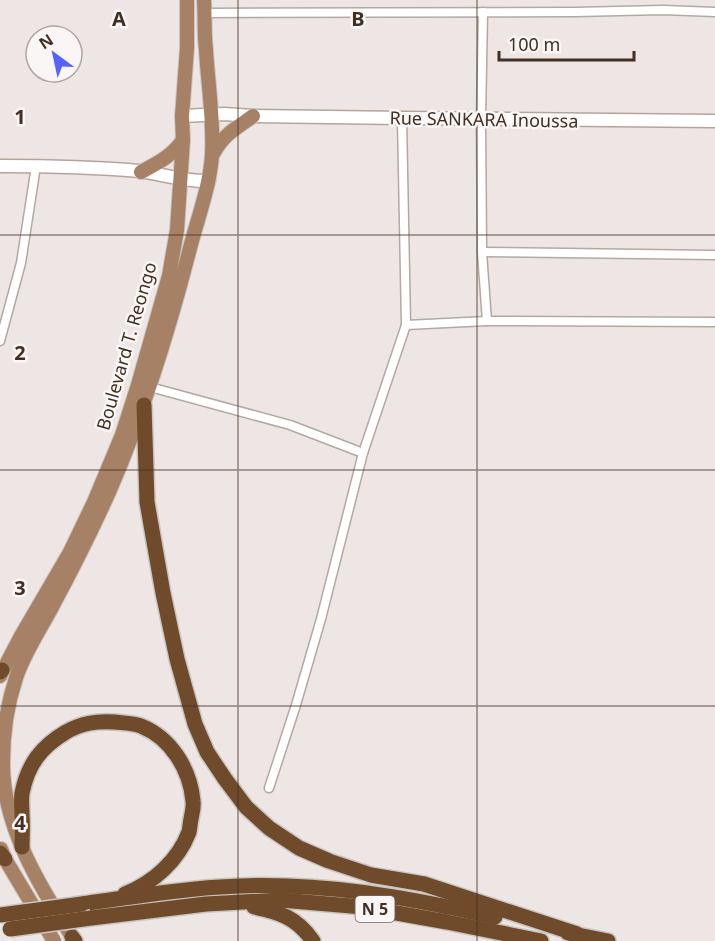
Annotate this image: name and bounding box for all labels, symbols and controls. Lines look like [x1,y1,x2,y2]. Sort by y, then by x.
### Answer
text: A [112,5,126,32]
text: B [351,5,365,32]
north arrow [24,24,84,84]
scale bar [499,24,634,62]
text: N [34,29,57,54]
text: 100 m [508,32,560,56]
text: 1 [14,103,26,130]
street label: Rue SANKARA Inoussa [389,105,579,133]
street label: Boulevard T. Reongo [90,259,162,433]
text: 2 [14,339,26,366]
text: 3 [14,574,26,601]
text: 4 [14,809,26,836]
road number: N 5 [356,896,394,922]

